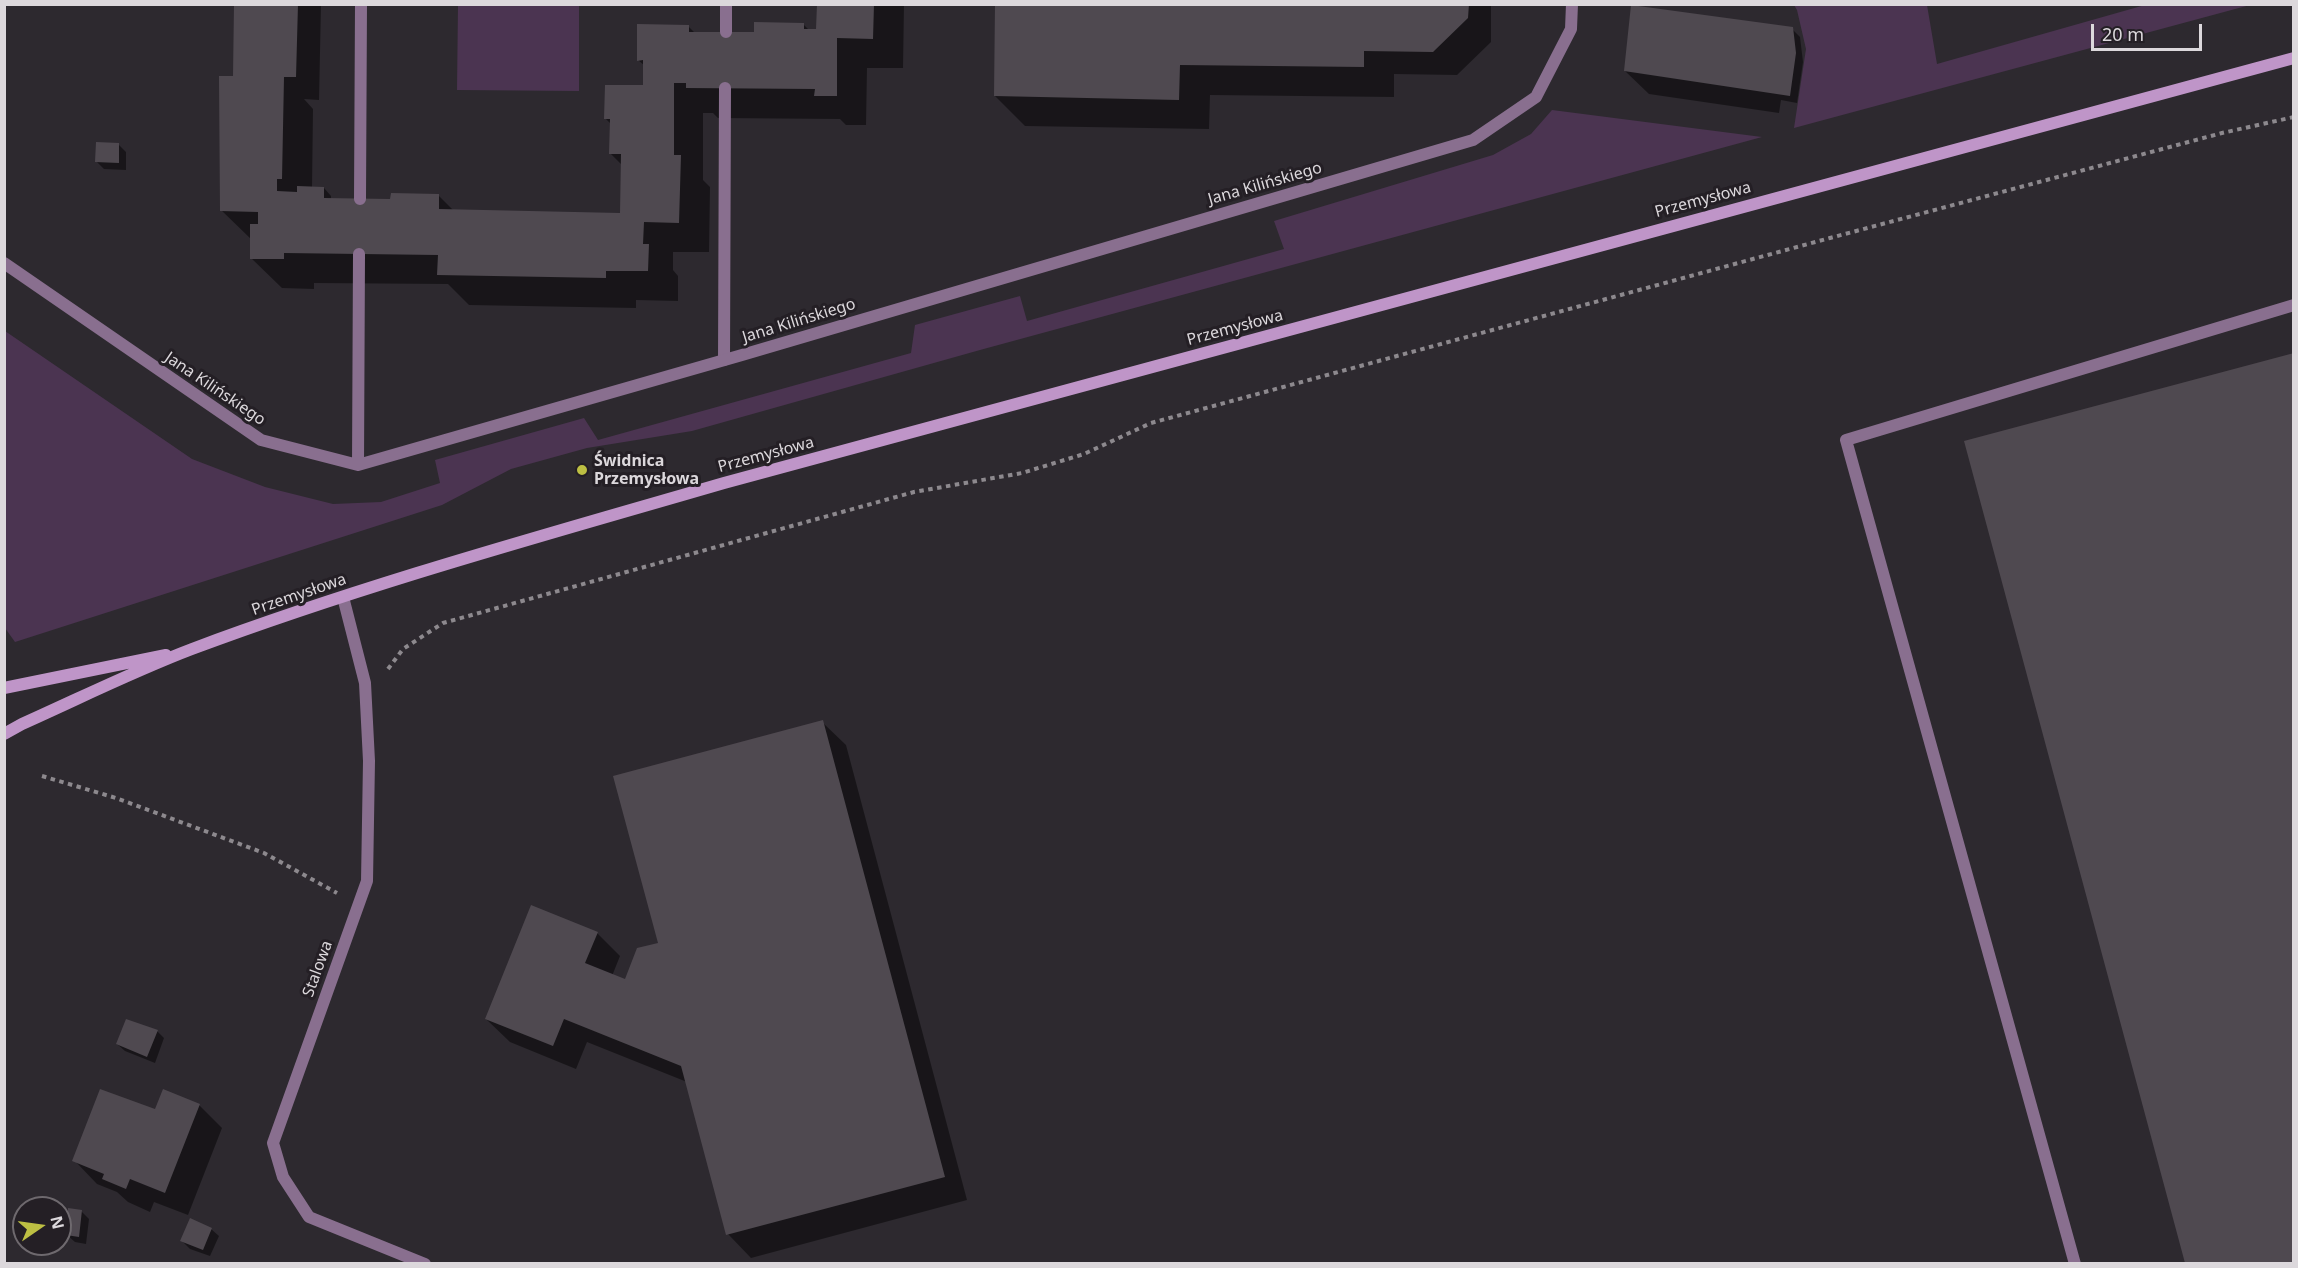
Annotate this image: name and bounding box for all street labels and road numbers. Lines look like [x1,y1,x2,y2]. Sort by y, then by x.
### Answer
street label: Jana Kilińskiego [1206,159,1324,209]
street label: Przemysłowa [1653,178,1753,222]
street label: Jana Kilińskiego [740,295,858,347]
street label: Przemysłowa [1185,306,1285,350]
street label: Jana Kilińskiego [161,348,269,430]
street label: Przemysłowa [716,433,816,477]
street label: Przemysłowa [249,570,349,620]
street label: Stalowa [299,938,337,1000]

